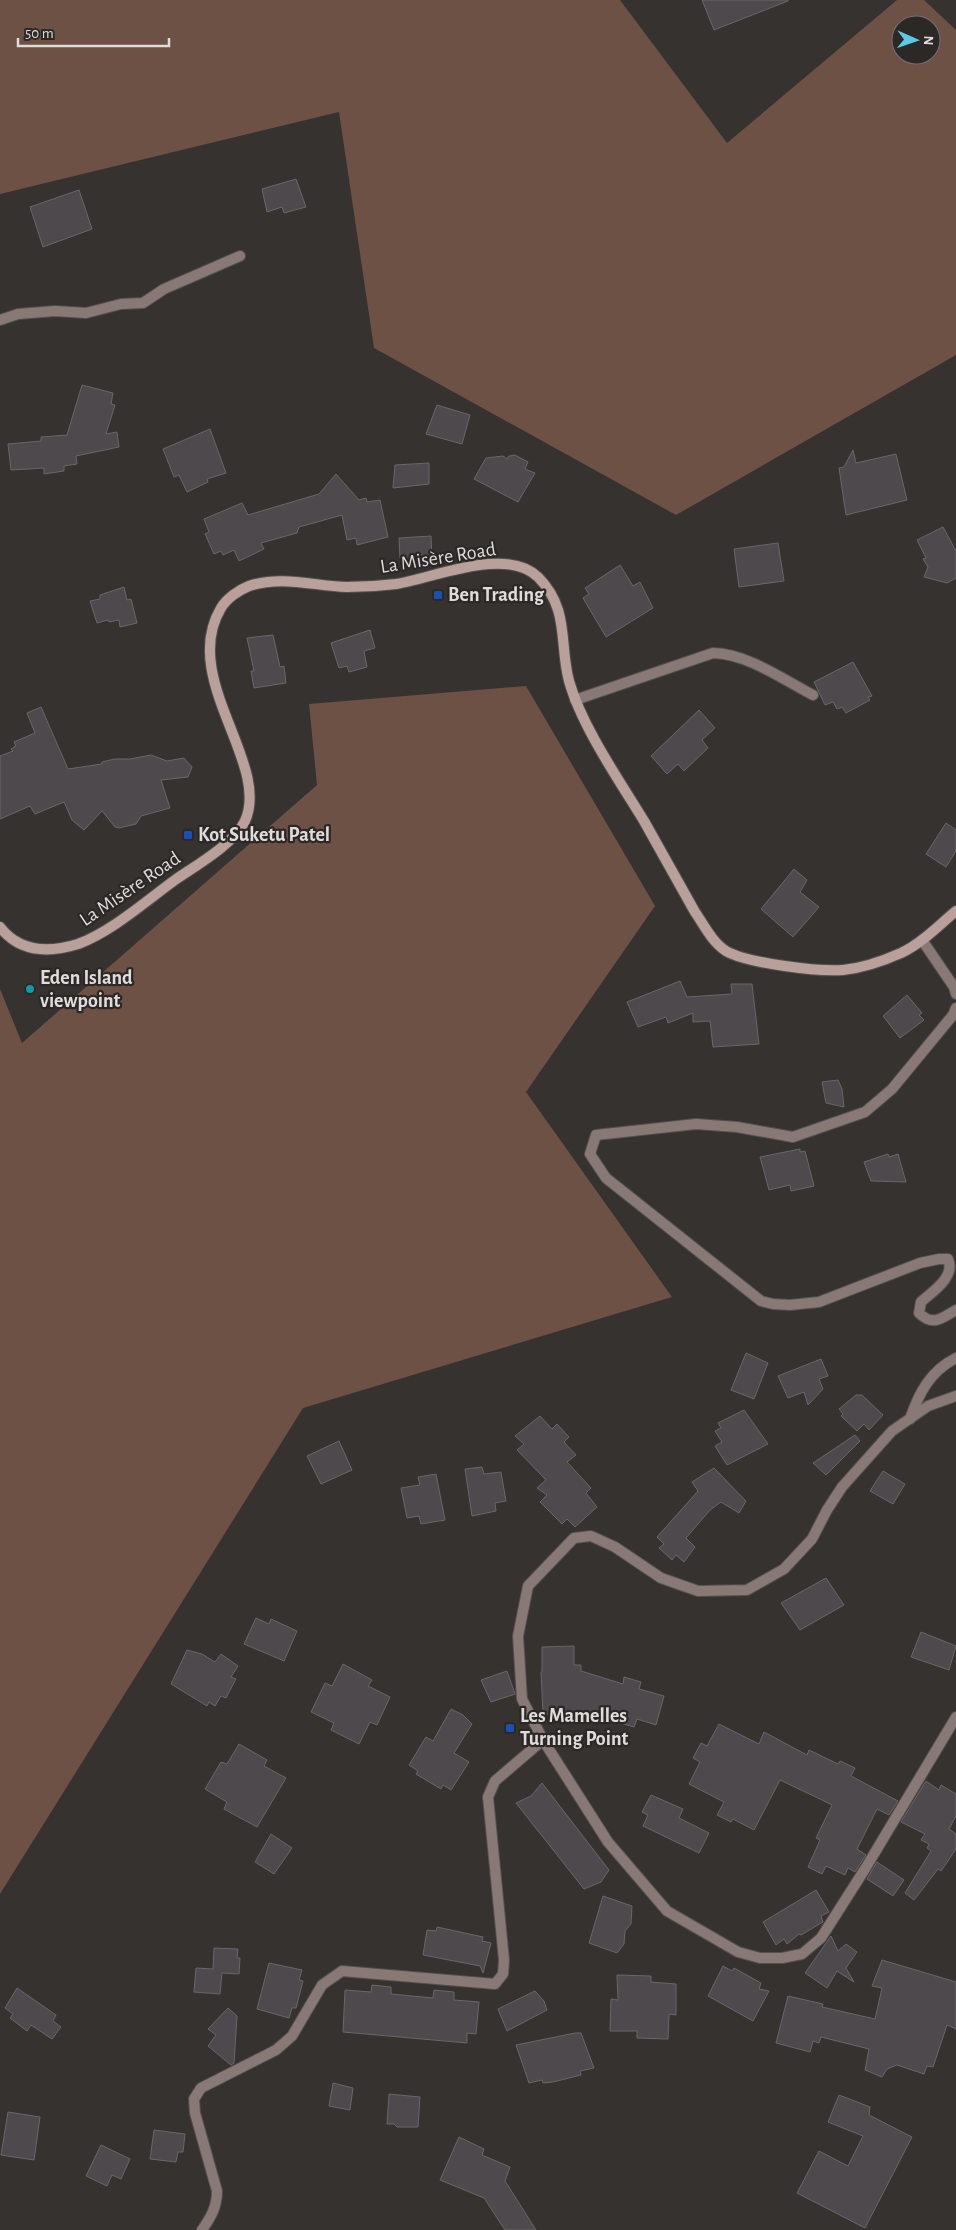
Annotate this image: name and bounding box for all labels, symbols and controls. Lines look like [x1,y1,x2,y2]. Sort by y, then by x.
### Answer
scale bar [18,15,169,47]
north arrow [891,15,941,65]
text: 50 m [25,26,54,41]
text: N [921,35,935,46]
street label: La Misère Road [379,539,497,577]
place label: Ben Trading [448,585,545,605]
marker: Ben Trading [432,589,444,601]
place label: Kot Suketu Patel [198,825,330,845]
marker: Kot Suketu Patel [182,829,194,841]
street label: La Misère Road [76,848,184,930]
place label: Eden Island viewpoint [40,968,133,1011]
marker: Eden Island viewpoint [24,983,36,995]
place label: Les Mamelles Turning Point [520,1706,629,1749]
marker: Les Mamelles Turning Point [504,1722,516,1734]

